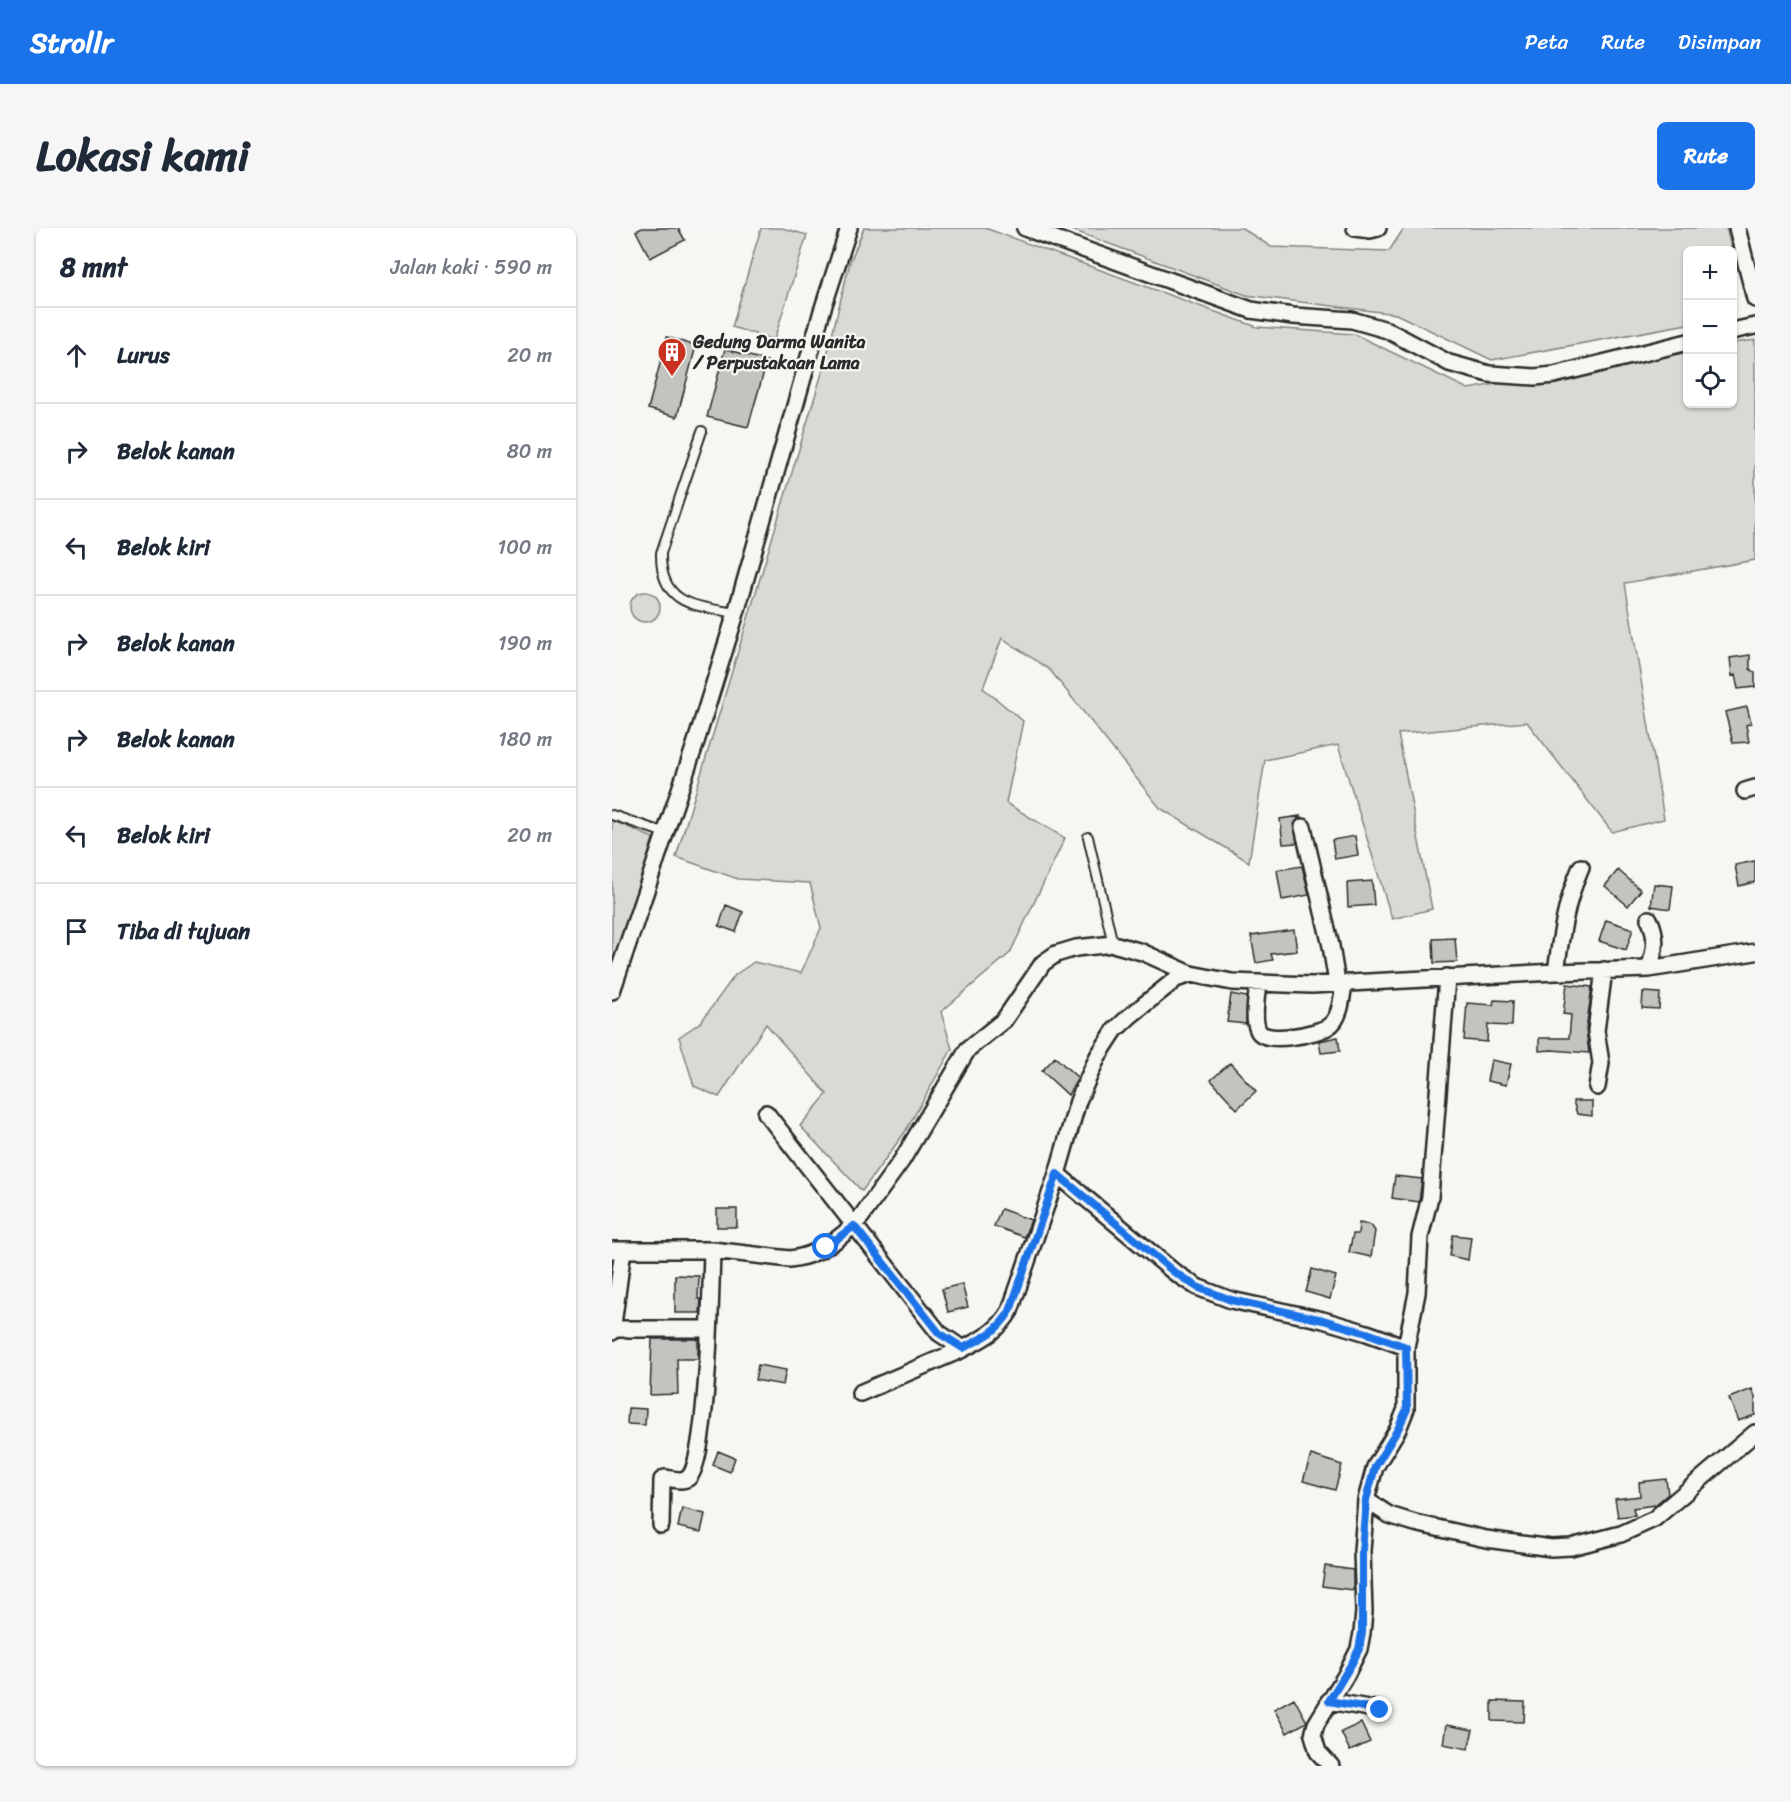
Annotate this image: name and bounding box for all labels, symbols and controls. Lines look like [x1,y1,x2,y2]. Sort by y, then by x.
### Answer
text: Strollr [30,18,113,67]
text: Peta [1525,23,1568,61]
text: Rute [1601,23,1645,61]
text: Disimpan [1678,23,1761,61]
text: Lokasi kami [36,119,249,193]
button: Rute [1657,122,1755,190]
text: 8 mnt [60,244,127,290]
map controls [1683,246,1737,408]
button: + [1683,246,1737,300]
text: Jalan kaki · 590 m [391,250,552,285]
button: − [1683,300,1737,354]
place label: Gedung Darma Wanita / Perpustakaan Lama [692,326,866,379]
text: Lurus [117,336,170,375]
building icon: Gedung Darma Wanita / Perpustakaan Lama [656,336,688,378]
text: 20 m [507,338,552,373]
icon: ahead [60,339,93,372]
button: locate [1683,354,1737,408]
text: Belok kanan [117,432,235,471]
text: 80 m [507,434,552,469]
icon: right [60,435,93,468]
text: Belok kiri [117,528,210,567]
text: 100 m [498,530,552,565]
icon: left [60,531,93,564]
text: Belok kanan [117,624,235,663]
text: 190 m [498,626,552,661]
icon: right [60,627,93,660]
text: Belok kanan [117,720,235,759]
text: 180 m [498,722,552,757]
icon: right [60,723,93,756]
text: Belok kiri [117,816,210,855]
text: 20 m [507,818,552,853]
icon: left [60,819,93,852]
text: Tiba di tujuan [117,912,250,951]
icon: arrive [60,915,93,948]
route start [812,1233,838,1259]
route end [1366,1696,1392,1722]

